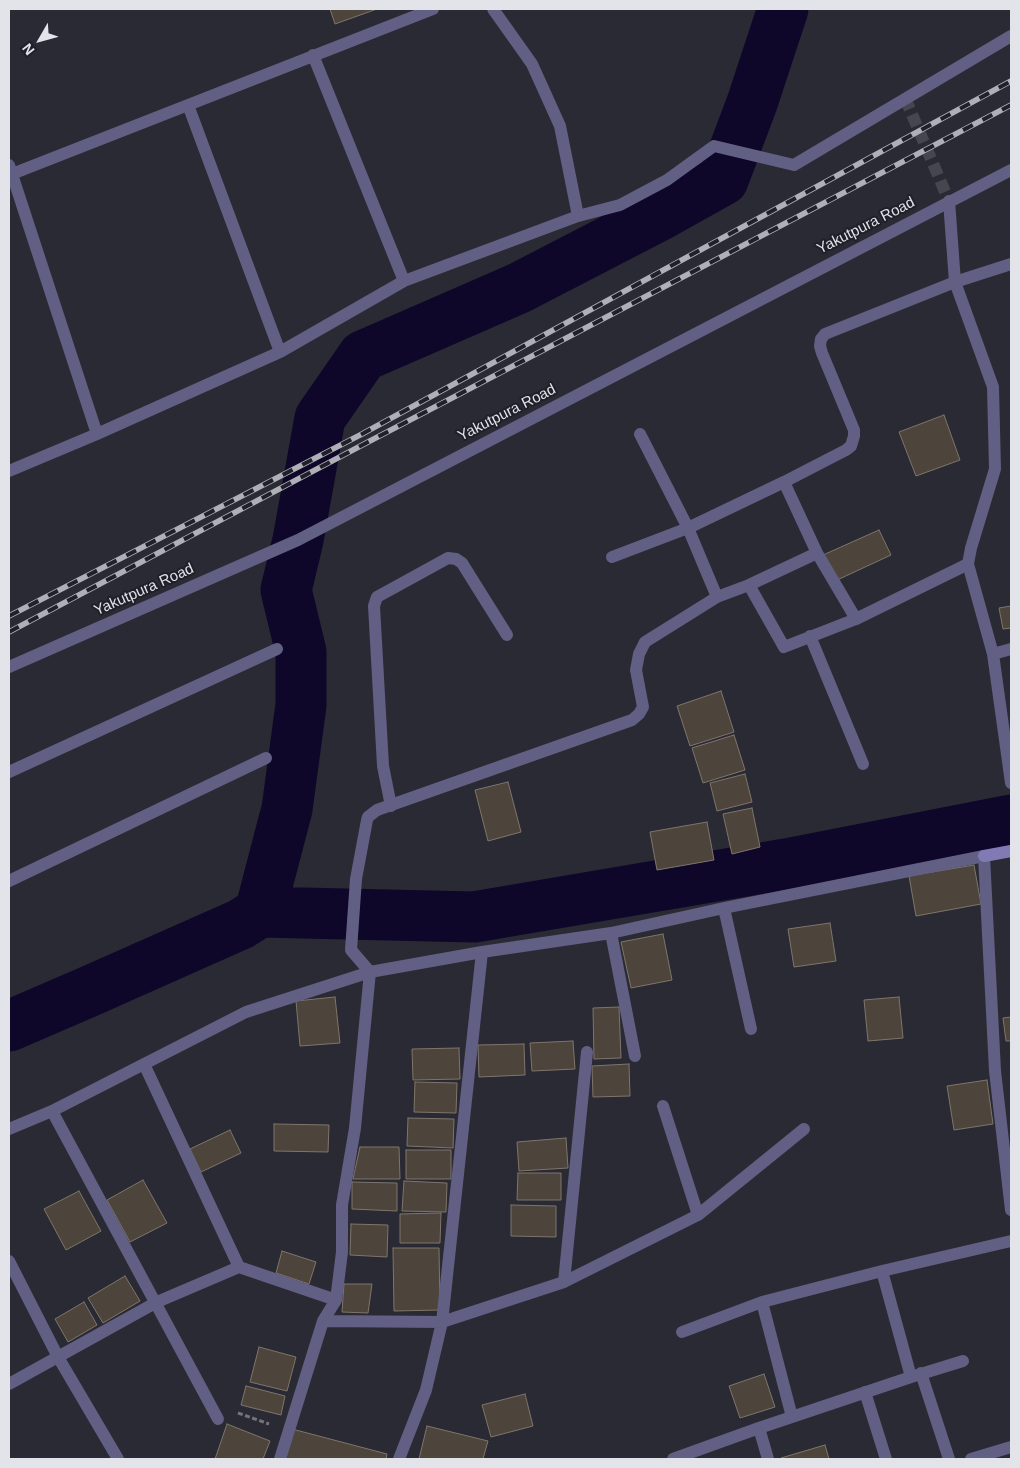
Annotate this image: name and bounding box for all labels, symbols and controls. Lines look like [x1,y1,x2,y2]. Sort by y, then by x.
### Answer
north arrow [15,15,65,65]
text: N [19,40,38,58]
street label: Yakutpura Road [814,194,918,258]
street label: Yakutpura Road [455,381,559,445]
street label: Yakutpura Road [91,560,197,620]

